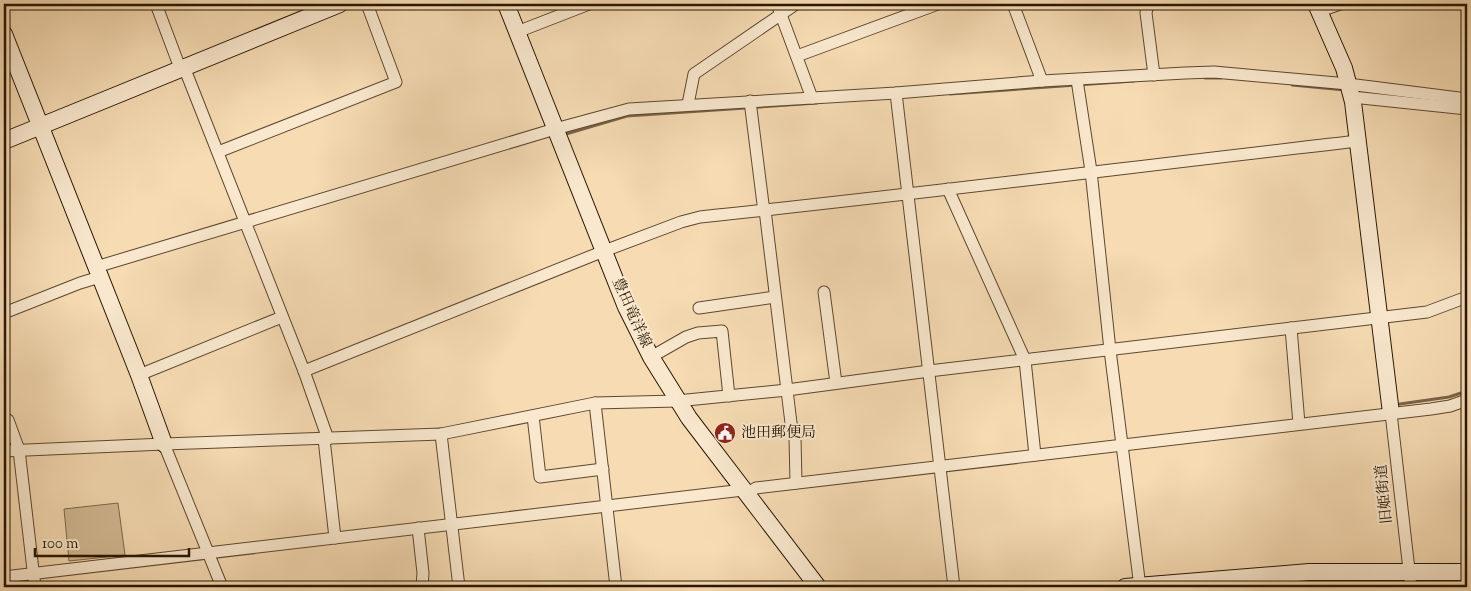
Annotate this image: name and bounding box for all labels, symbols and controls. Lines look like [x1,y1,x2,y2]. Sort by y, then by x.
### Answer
street label: 豊田竜洋線 [606,274,656,352]
public building icon: 池田郵便局 [713,421,737,445]
place label: 池田郵便局 [741,423,816,444]
street label: 旧姫街道 [1371,463,1399,525]
scale bar [35,526,189,558]
text: 100 m [42,534,79,555]

